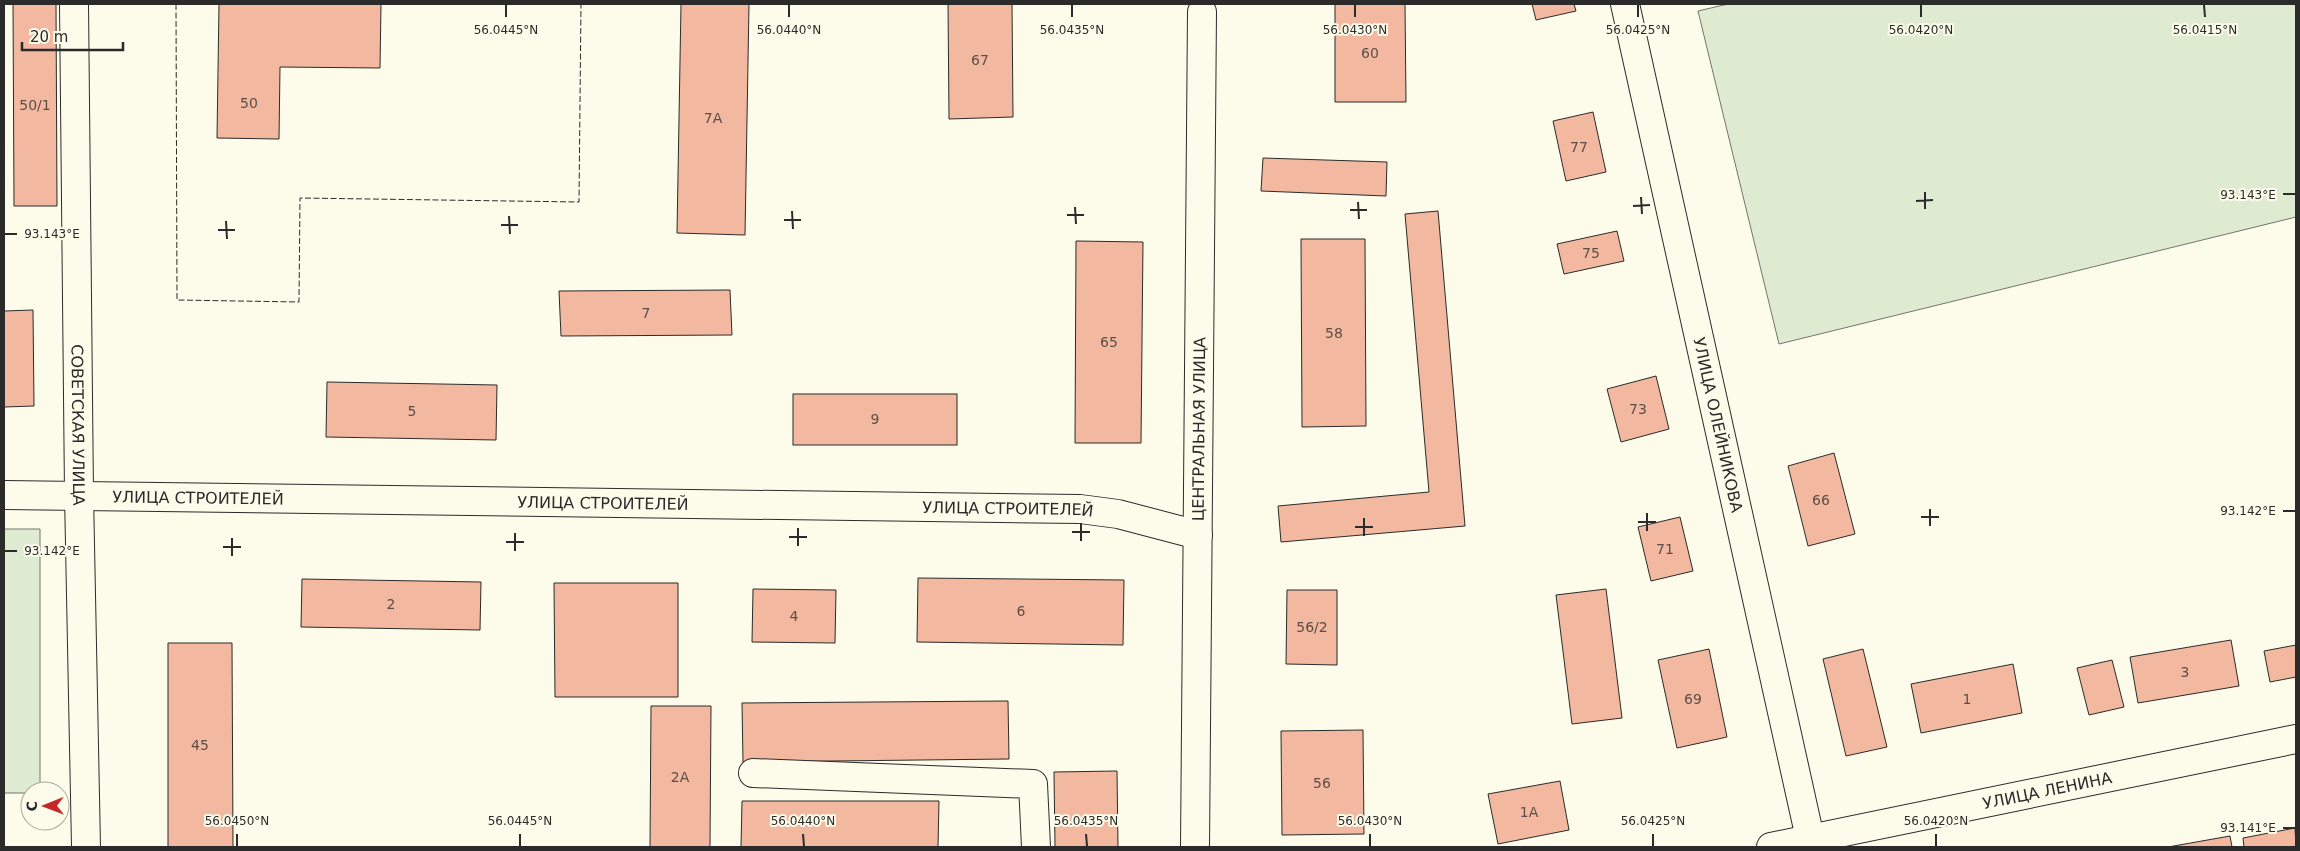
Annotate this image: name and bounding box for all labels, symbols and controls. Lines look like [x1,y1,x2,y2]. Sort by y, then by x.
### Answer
scale bar [22,20,124,52]
text: 56.0445°N [474,23,538,37]
text: 56.0440°N [757,23,821,37]
text: 56.0435°N [1040,23,1104,37]
text: 56.0430°N [1323,23,1387,37]
text: 56.0425°N [1606,23,1670,37]
text: 56.0420°N [1889,23,1953,37]
text: 56.0415°N [2173,23,2237,37]
text: 20 m [30,28,68,46]
house number: 60 [1361,45,1379,61]
house number: 67 [971,52,989,68]
house number: 50 [240,95,258,111]
house number: 50/1 [19,97,51,113]
house number: 7А [704,110,723,126]
house number: 77 [1570,139,1588,155]
text: 93.143°E [2220,188,2276,202]
text: 93.143°E [24,227,80,241]
house number: 75 [1582,245,1600,261]
house number: 7 [642,305,650,321]
house number: 58 [1325,325,1343,341]
house number: 65 [1100,334,1118,350]
street label: УЛИЦА ОЛЕЙНИКОВА [1690,335,1747,514]
street label: ЦЕНТРАЛЬНАЯ УЛИЦА [1188,337,1209,521]
street label: СОВЕТСКАЯ УЛИЦА [68,344,89,506]
house number: 73 [1629,401,1647,417]
house number: 5 [408,403,416,419]
house number: 9 [871,411,879,427]
street label: УЛИЦА СТРОИТЕЛЕЙ [112,487,284,508]
street label: УЛИЦА СТРОИТЕЛЕЙ [517,492,689,513]
house number: 66 [1812,492,1830,508]
street label: УЛИЦА СТРОИТЕЛЕЙ [922,497,1095,520]
text: 93.142°E [2220,504,2276,518]
house number: 71 [1656,541,1674,557]
text: 93.142°E [24,544,80,558]
house number: 2 [387,596,395,612]
house number: 6 [1017,603,1026,619]
house number: 4 [790,608,799,624]
house number: 56/2 [1296,619,1328,635]
house number: 3 [2181,664,2189,680]
house number: 69 [1684,691,1702,707]
house number: 1 [1963,691,1971,707]
house number: 45 [191,737,209,753]
street label: УЛИЦА ЛЕНИНА [1981,768,2114,813]
house number: 2А [671,769,690,785]
house number: 56 [1313,775,1331,791]
north arrow [20,781,70,831]
text: С [24,801,40,812]
house number: 1А [1520,804,1539,820]
text: 56.0450°N [205,814,269,828]
text: 56.0445°N [488,814,552,828]
text: 56.0440°N [771,814,835,828]
text: 56.0435°N [1054,814,1118,828]
text: 56.0430°N [1338,814,1402,828]
text: 56.0425°N [1621,814,1685,828]
text: 56.0420°N [1904,814,1968,828]
text: 93.141°E [2220,821,2276,835]

